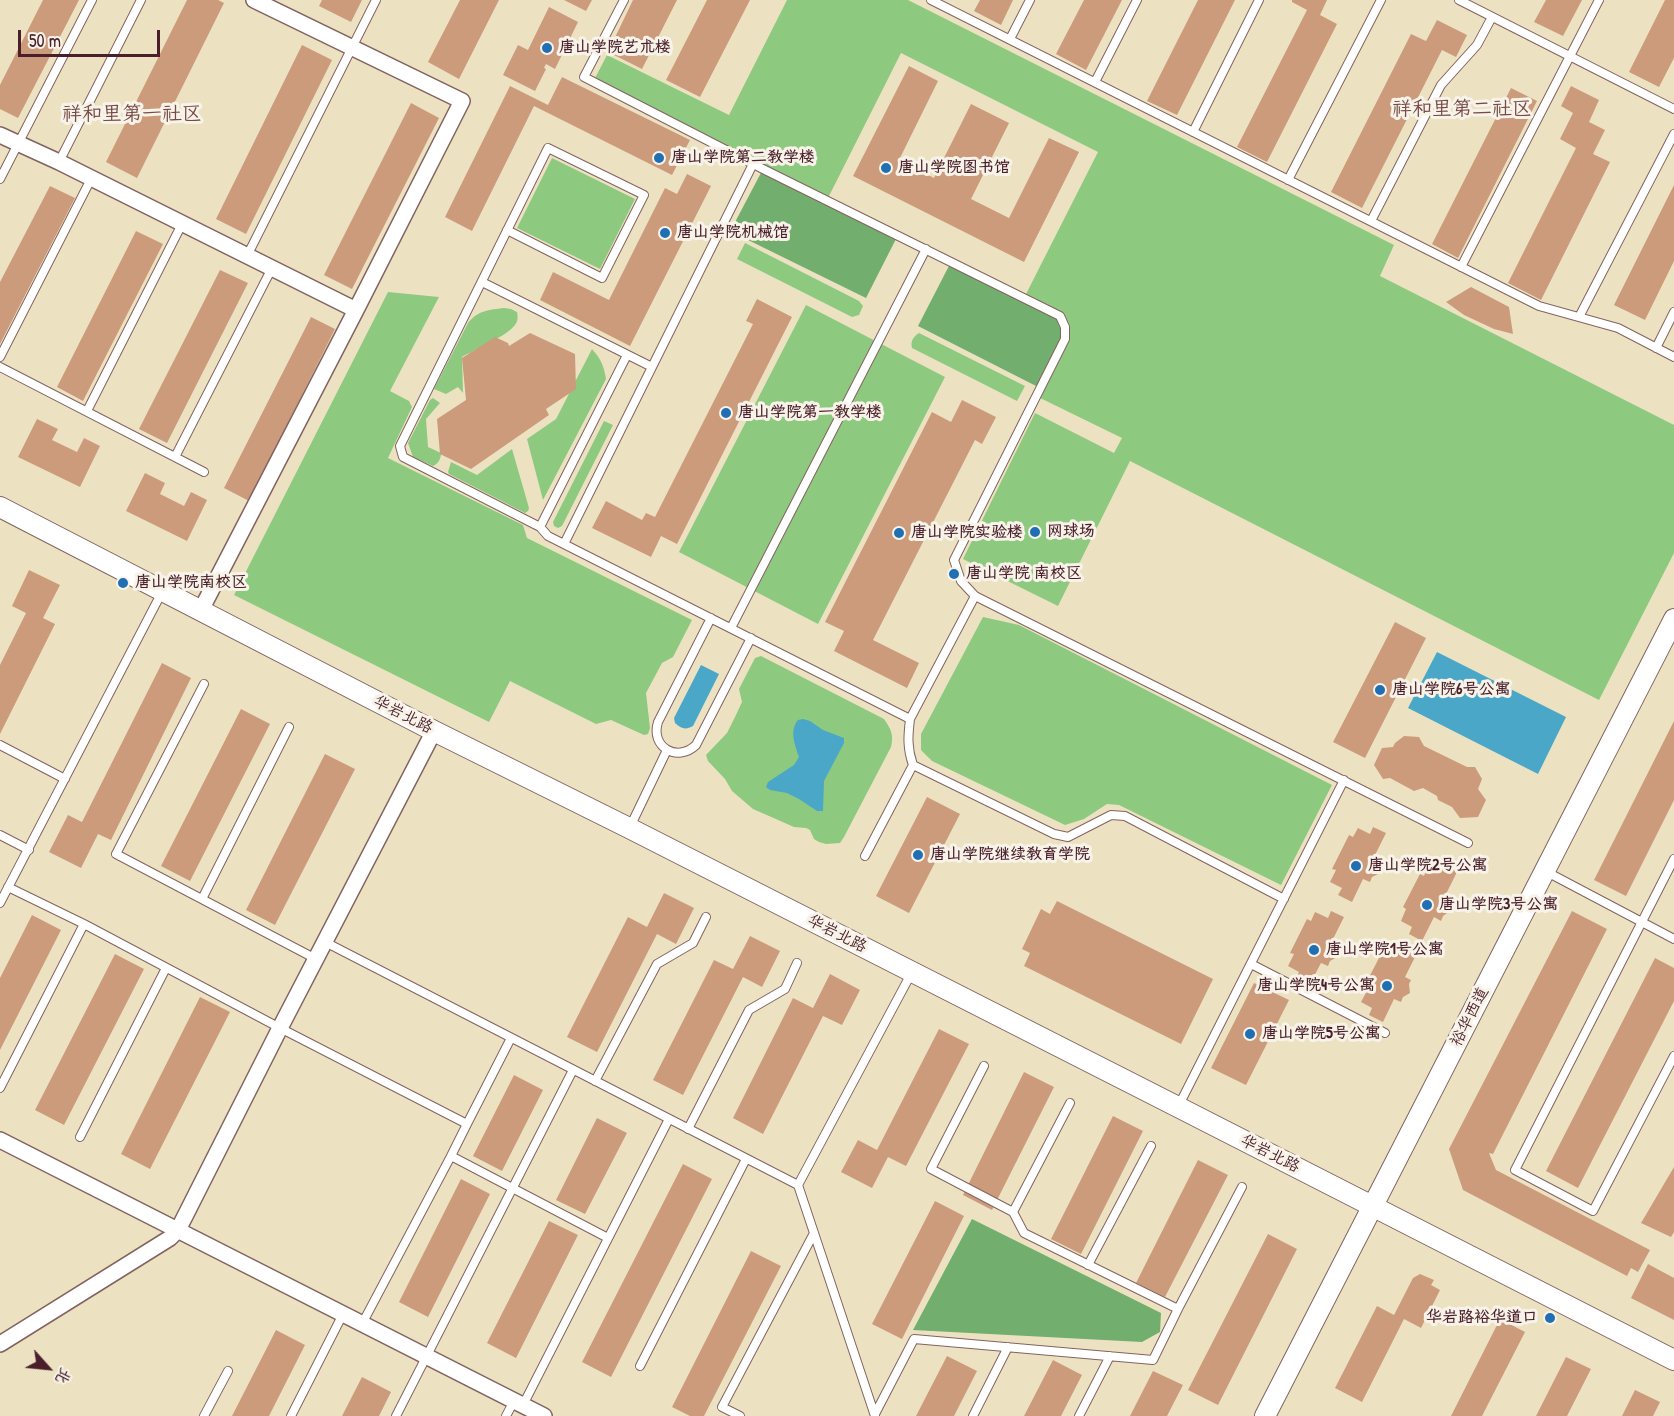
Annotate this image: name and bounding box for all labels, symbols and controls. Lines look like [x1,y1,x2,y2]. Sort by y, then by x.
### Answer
scale bar [21,18,164,56]
text: 50 m [29,28,61,53]
place label: 唐山学院艺术楼 [559,38,671,58]
marker: 唐山学院艺术楼 [540,41,554,55]
district label: 祥和里第二社区 [1392,98,1532,122]
district label: 祥和里第一社区 [62,103,202,127]
place label: 唐山学院第二教学楼 [671,148,815,168]
marker: 唐山学院第二教学楼 [652,151,666,165]
place label: 唐山学院图书馆 [898,158,1010,178]
marker: 唐山学院图书馆 [879,161,893,175]
place label: 唐山学院机械馆 [677,223,789,243]
marker: 唐山学院机械馆 [658,226,672,240]
place label: 唐山学院第一教学楼 [738,403,882,423]
marker: 唐山学院第一教学楼 [719,406,733,420]
place label: 网球场 [1047,522,1095,542]
place label: 唐山学院实验楼 [911,523,1023,543]
marker: 网球场 [1028,525,1042,539]
marker: 唐山学院实验楼 [892,526,906,540]
place label: 唐山学院 南校区 [966,564,1082,584]
marker: 唐山学院 南校区 [947,567,961,581]
place label: 唐山学院南校区 [135,573,247,593]
marker: 唐山学院南校区 [116,576,130,590]
place label: 唐山学院6号公寓 [1392,680,1510,700]
marker: 唐山学院6号公寓 [1373,683,1387,697]
street label: 华岩北路 [370,692,436,738]
place label: 唐山学院继续教育学院 [930,845,1090,865]
marker: 唐山学院继续教育学院 [911,848,925,862]
place label: 唐山学院2号公寓 [1368,856,1487,876]
marker: 唐山学院2号公寓 [1349,859,1363,873]
place label: 唐山学院3号公寓 [1439,895,1558,915]
marker: 唐山学院3号公寓 [1420,898,1434,912]
street label: 华岩北路 [804,911,870,957]
place label: 唐山学院1号公寓 [1326,940,1444,960]
marker: 唐山学院1号公寓 [1307,943,1321,957]
place label: 唐山学院4号公寓 [1257,976,1375,996]
marker: 唐山学院4号公寓 [1380,979,1394,993]
street label: 裕华西道 [1447,984,1493,1050]
place label: 唐山学院5号公寓 [1262,1024,1381,1044]
marker: 唐山学院5号公寓 [1243,1027,1257,1041]
street label: 华岩北路 [1237,1131,1303,1177]
place label: 华岩路裕华道口 [1426,1308,1538,1328]
marker: 华岩路裕华道口 [1543,1311,1557,1325]
north arrow [18,1338,78,1398]
text: 北 [51,1364,77,1388]

